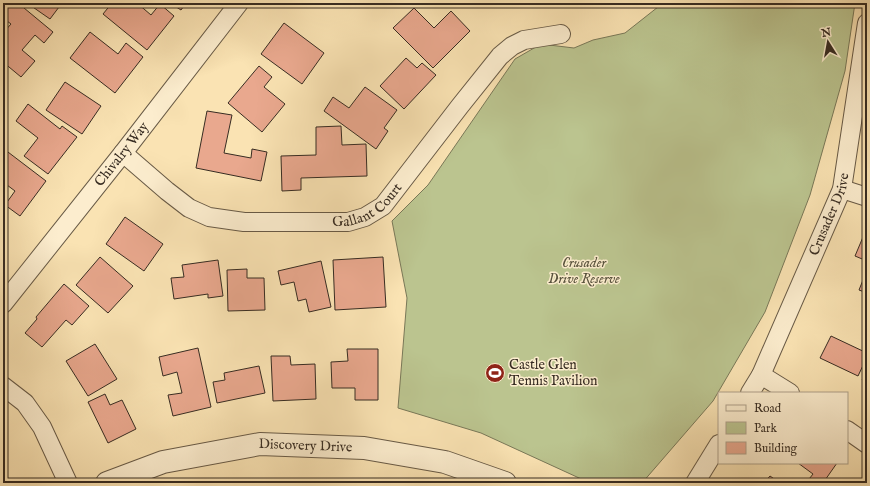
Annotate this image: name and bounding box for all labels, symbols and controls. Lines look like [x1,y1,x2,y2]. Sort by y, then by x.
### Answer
north arrow [808,22,848,62]
text: N [819,25,833,41]
street label: Chivalry Way [91,118,153,190]
street label: Crusader Drive [805,171,853,259]
street label: Gallant Court [332,179,406,231]
park label: Crusader Drive Reserve [548,254,620,288]
place label: Castle Glen Tennis Pavilion [509,356,598,390]
sports icon: Castle Glen Tennis Pavilion [484,362,506,384]
legend [718,392,848,464]
text: Road [754,401,782,416]
text: Park [754,421,777,436]
street label: Discovery Drive [258,435,353,457]
text: Building [754,441,798,456]

